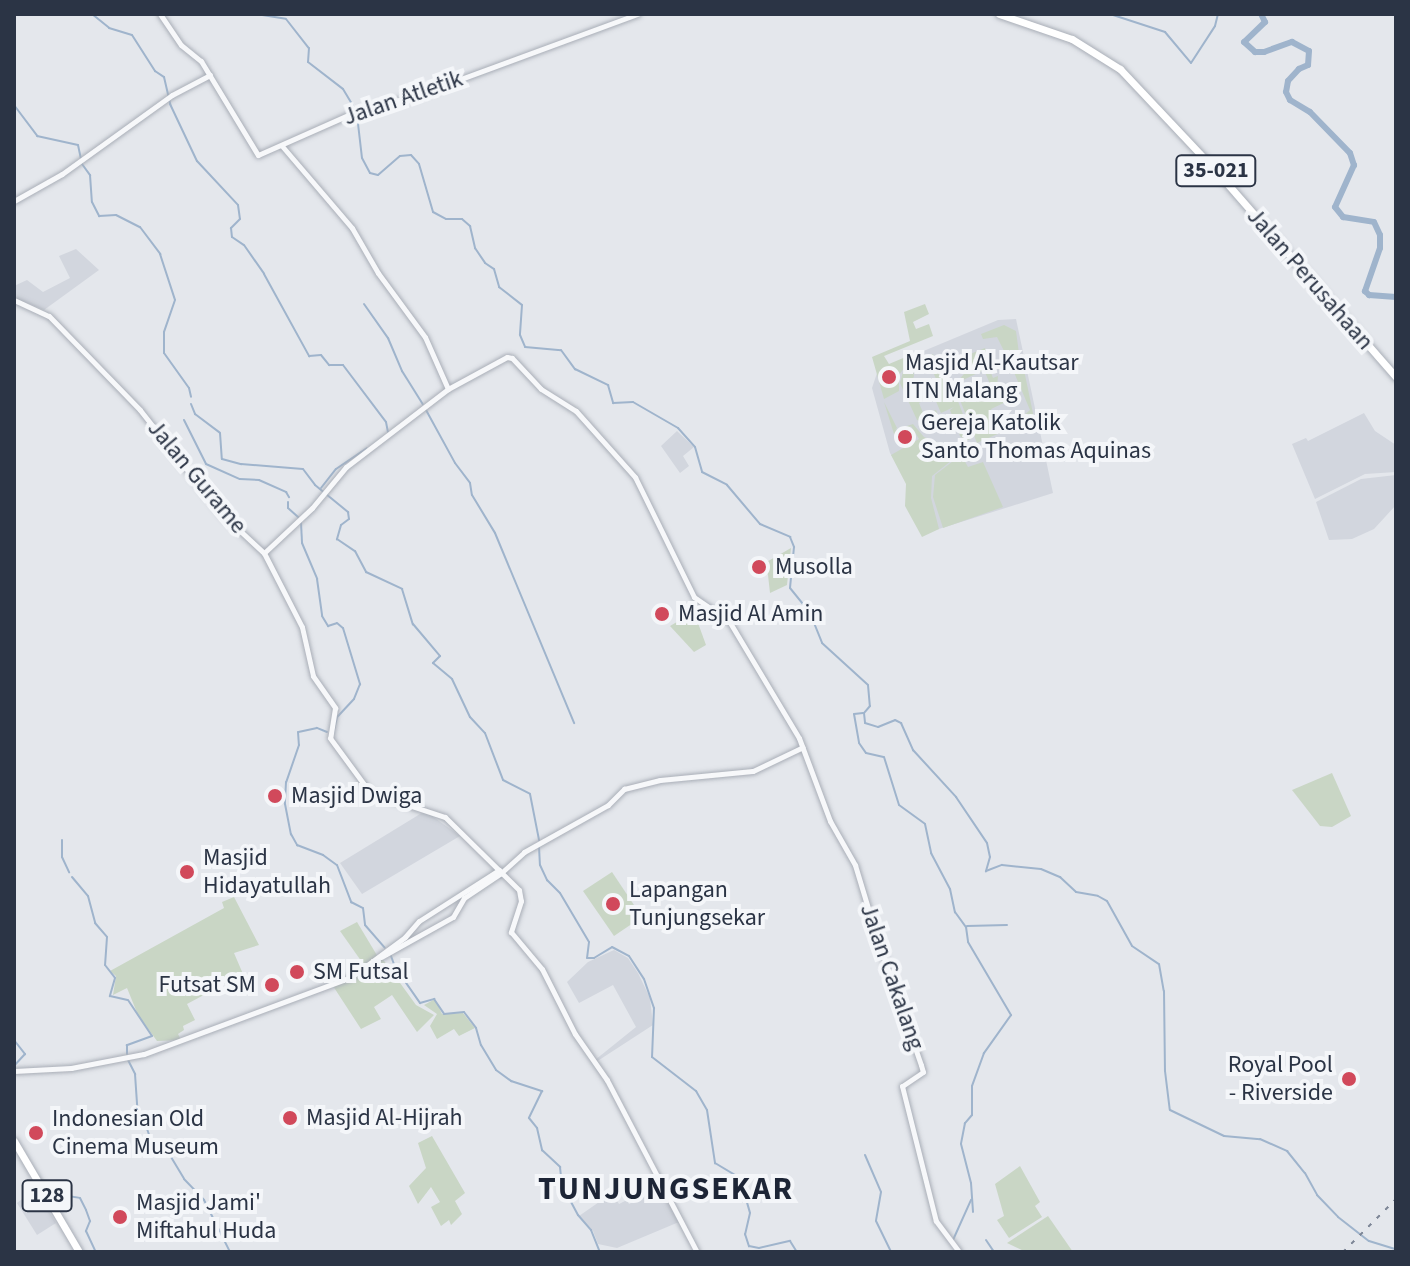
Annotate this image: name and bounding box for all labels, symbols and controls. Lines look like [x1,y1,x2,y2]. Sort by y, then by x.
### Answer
street label: Jalan Atletik [340,64,466,132]
road number: 35-021 [1174,153,1258,189]
street label: Jalan Perusahaan [1241,202,1379,356]
place label: Masjid Al-Kautsar ITN Malang [905,349,1079,405]
marker: Masjid Al-Kautsar ITN Malang [880,368,898,386]
place label: Gereja Katolik Santo Thomas Aquinas [921,409,1151,465]
street label: Jalan Gurame [141,414,253,540]
marker: Gereja Katolik Santo Thomas Aquinas [896,428,914,446]
place label: Musolla [775,553,853,581]
marker: Musolla [750,558,768,576]
place label: Masjid Al Amin [678,600,823,628]
marker: Masjid Al Amin [653,605,671,623]
place label: Masjid Dwiga [291,782,422,810]
marker: Masjid Dwiga [266,787,284,805]
place label: Masjid Hidayatullah [203,844,331,900]
marker: Masjid Hidayatullah [178,863,196,881]
place label: Lapangan Tunjungsekar [629,876,765,932]
marker: Lapangan Tunjungsekar [604,895,622,913]
street label: Jalan Cakalang [854,900,930,1054]
place label: SM Futsal [313,958,409,986]
marker: SM Futsal [288,963,306,981]
place label: Futsat SM [159,971,256,999]
marker: Futsat SM [263,976,281,994]
place label: Royal Pool - Riverside [1228,1051,1333,1107]
marker: Royal Pool - Riverside [1340,1070,1358,1088]
place label: Masjid Al-Hijrah [306,1104,463,1132]
place label: Indonesian Old Cinema Museum [52,1105,219,1161]
marker: Masjid Al-Hijrah [281,1109,299,1127]
marker: Indonesian Old Cinema Museum [27,1124,45,1142]
district label: TUNJUNGSEKAR [538,1170,794,1208]
road number: 128 [21,1178,73,1214]
place label: Masjid Jami' Miftahul Huda [136,1189,276,1245]
marker: Masjid Jami' Miftahul Huda [111,1208,129,1226]

